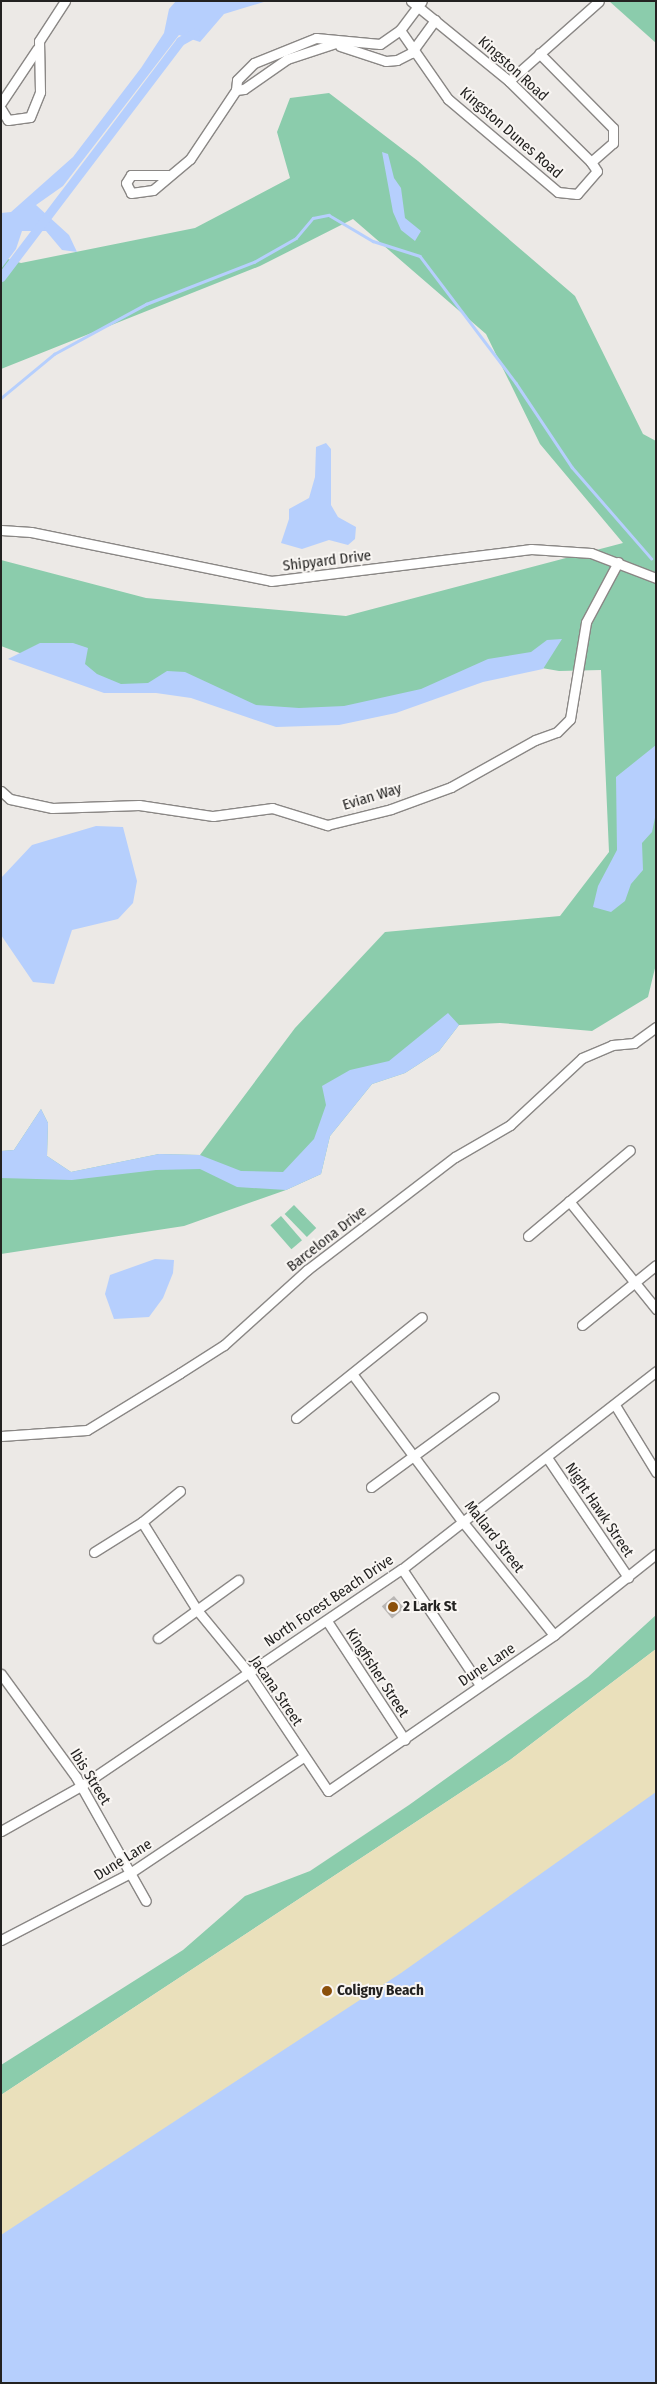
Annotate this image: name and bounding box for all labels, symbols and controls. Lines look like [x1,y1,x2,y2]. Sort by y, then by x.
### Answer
street label: Kingston Road [474,33,552,105]
street label: Kingston Dunes Road [456,84,566,182]
street label: Shipyard Drive [282,547,372,575]
street label: Evian Way [340,780,404,814]
street label: Barcelona Drive [284,1202,370,1276]
street label: Night Hawk Street [561,1459,637,1561]
street label: Mallard Street [460,1497,528,1577]
street label: North Forest Beach Drive [261,1551,397,1651]
place label: 2 Lark St [403,1598,457,1616]
marker: 2 Lark St [387,1601,399,1613]
street label: Kingfisher Street [342,1625,412,1721]
street label: Dune Lane [455,1639,519,1691]
street label: Jacana Street [246,1653,306,1729]
street label: Ibis Street [66,1746,114,1808]
street label: Dune Lane [91,1835,155,1885]
place label: Coligny Beach [337,1982,424,2000]
marker: Coligny Beach [321,1985,333,1997]

